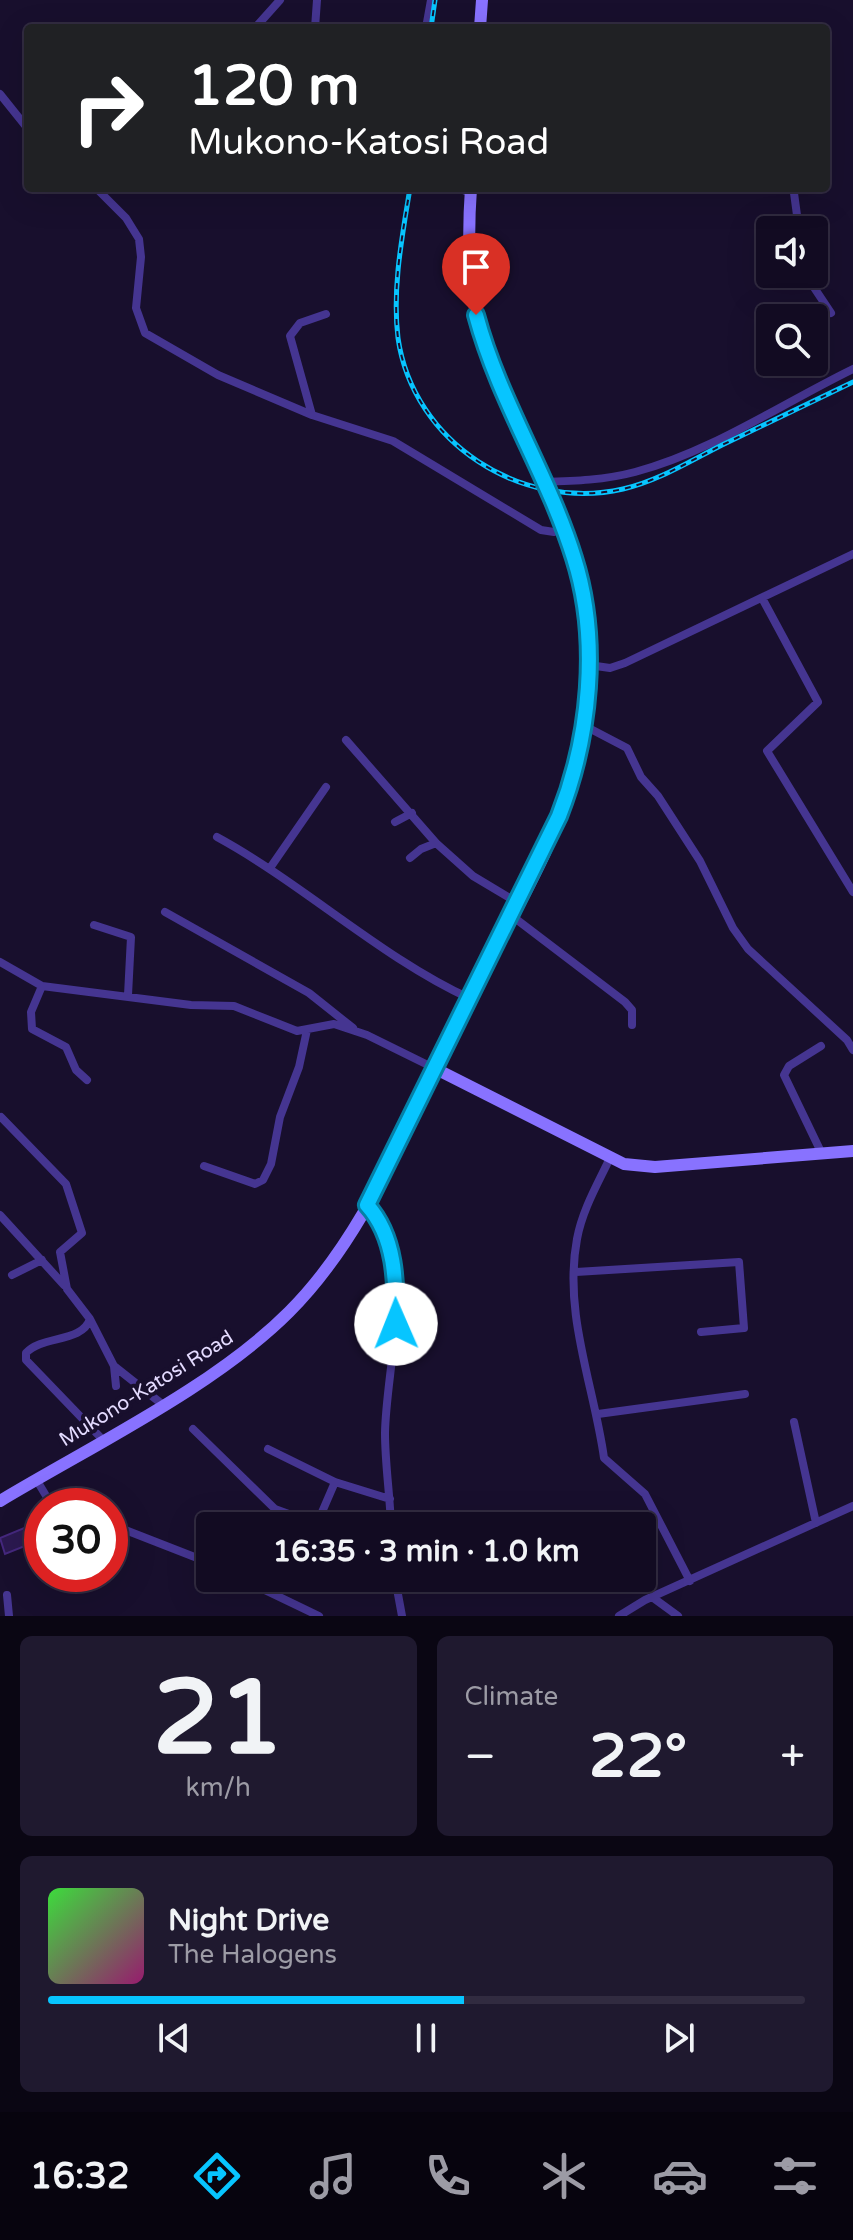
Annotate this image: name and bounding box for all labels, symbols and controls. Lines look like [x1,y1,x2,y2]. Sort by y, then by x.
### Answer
text: 120 m [188,53,359,120]
icon: right [56,56,160,160]
text: Mukono-Katosi Road [188,121,549,164]
map controls [756,216,828,376]
button: sound [756,216,828,288]
pin [442,233,510,315]
icon: arrive [454,245,498,289]
button: search [756,304,828,376]
position arrow [354,1282,438,1366]
street label: Mukono-Katosi Road [55,1325,238,1452]
speed limit sign: 30 [24,1488,128,1592]
text: 16:35 · 3 min · 1.0 km [272,1533,580,1570]
text: 21 [153,1657,284,1782]
text: Climate [465,1681,558,1712]
text: 22° [589,1721,687,1793]
text: − [465,1731,496,1784]
text: + [780,1731,805,1784]
text: km/h [186,1772,251,1803]
text: Night Drive [168,1902,329,1939]
text: The Halogens [168,1939,337,1970]
icon: previous [152,2016,196,2060]
icon: pause [404,2016,448,2060]
icon: next [657,2016,701,2060]
icon: directions [189,2148,245,2204]
icon: music [305,2148,361,2204]
icon: phone [420,2148,476,2204]
icon: climate [536,2148,592,2204]
icon: car [652,2148,708,2204]
icon: filters [767,2148,823,2204]
text: 16:32 [30,2155,130,2198]

